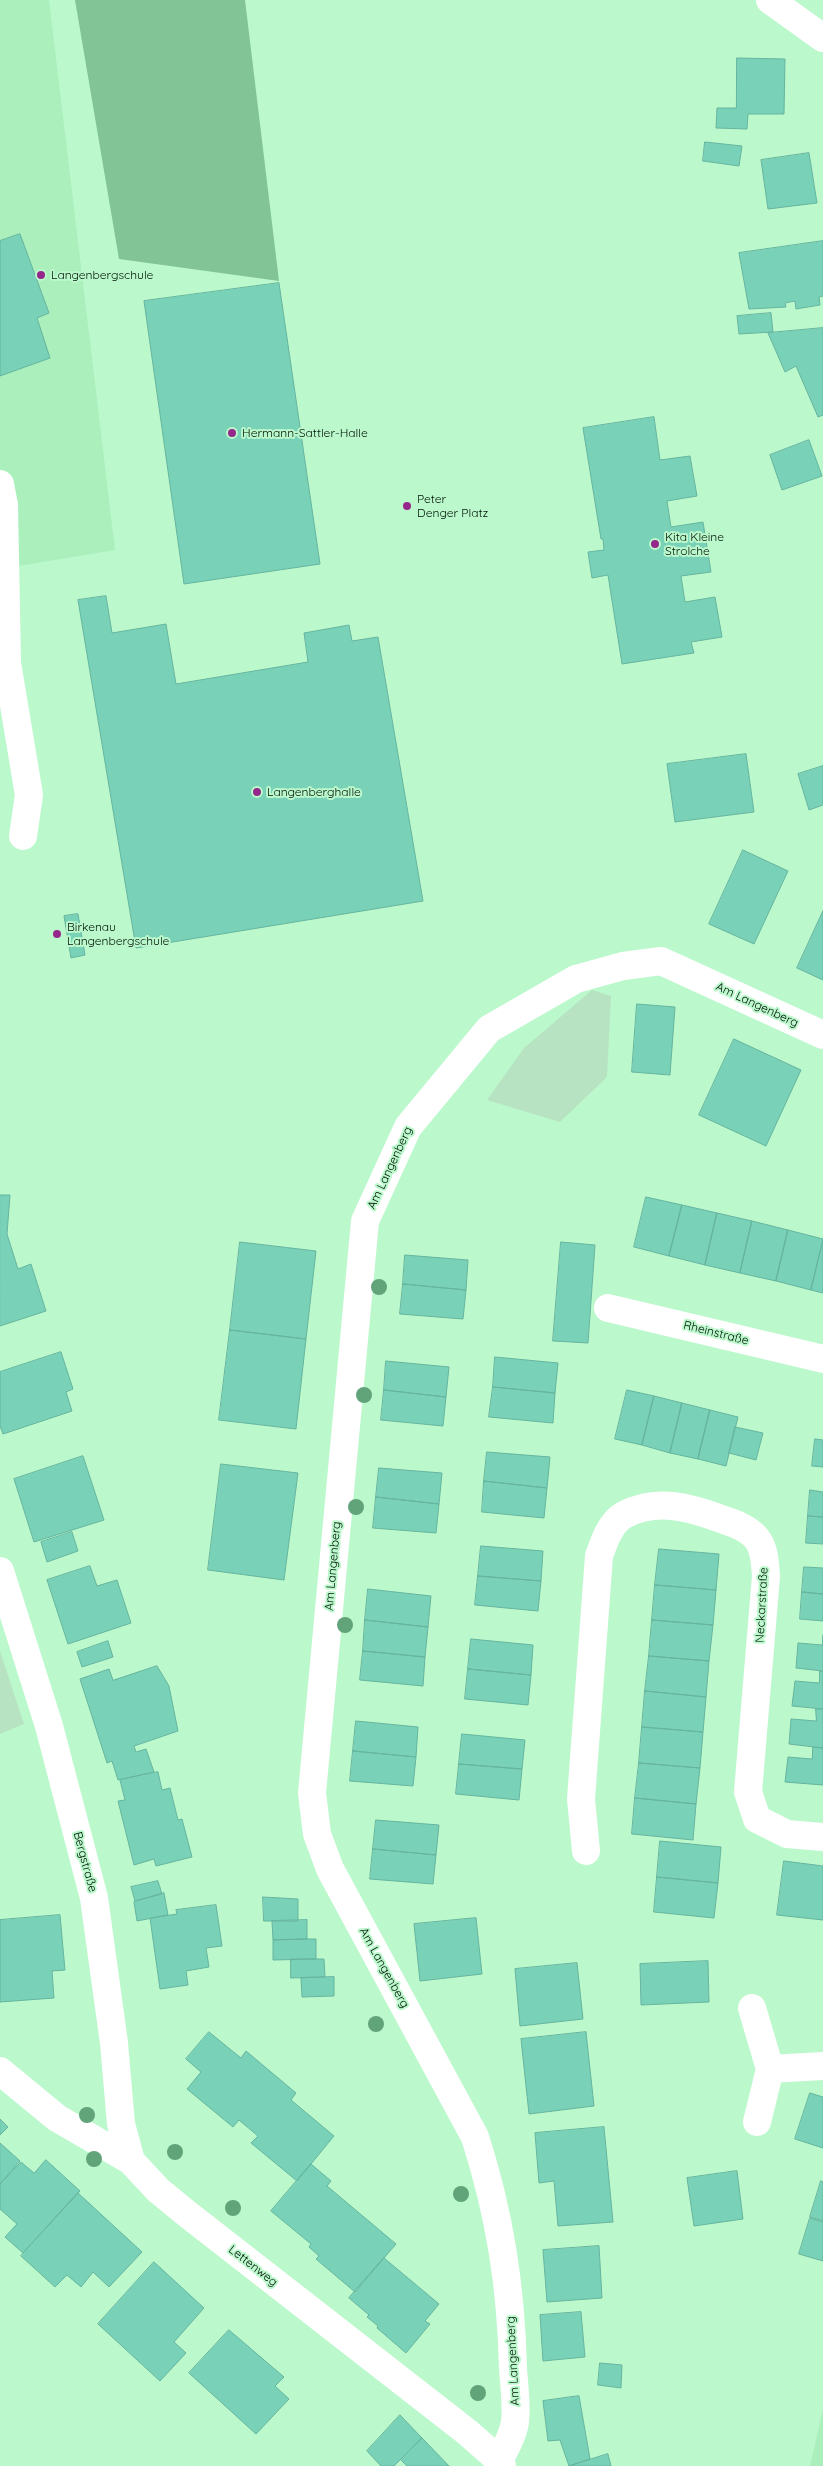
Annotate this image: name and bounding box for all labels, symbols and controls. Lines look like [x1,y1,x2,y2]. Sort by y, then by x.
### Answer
place label: Langenbergschule [51,268,153,282]
marker: Langenbergschule [35,269,47,281]
place label: Hermann-Sattler-Halle [242,426,368,440]
marker: Hermann-Sattler-Halle [226,427,238,439]
place label: Peter Denger Platz [417,492,488,520]
marker: Peter Denger Platz [401,500,413,512]
place label: Kita Kleine Strolche [665,530,724,558]
marker: Kita Kleine Strolche [649,538,661,550]
place label: Langenberghalle [267,785,361,799]
marker: Langenberghalle [251,786,263,798]
place label: Birkenau Langenbergschule [67,920,169,948]
marker: Birkenau Langenbergschule [51,928,63,940]
street label: Am Langenberg [713,980,801,1030]
street label: Am Langenberg [365,1124,415,1212]
street label: Rheinstraße [682,1318,750,1348]
street label: Am Langenberg [322,1521,344,1611]
street label: Neckarstraße [753,1567,771,1643]
street label: Bergstraße [70,1830,100,1894]
street label: Am Langenberg [356,1925,412,2011]
street label: Lettenweg [226,2242,280,2290]
street label: Am Langenberg [503,2316,523,2406]

